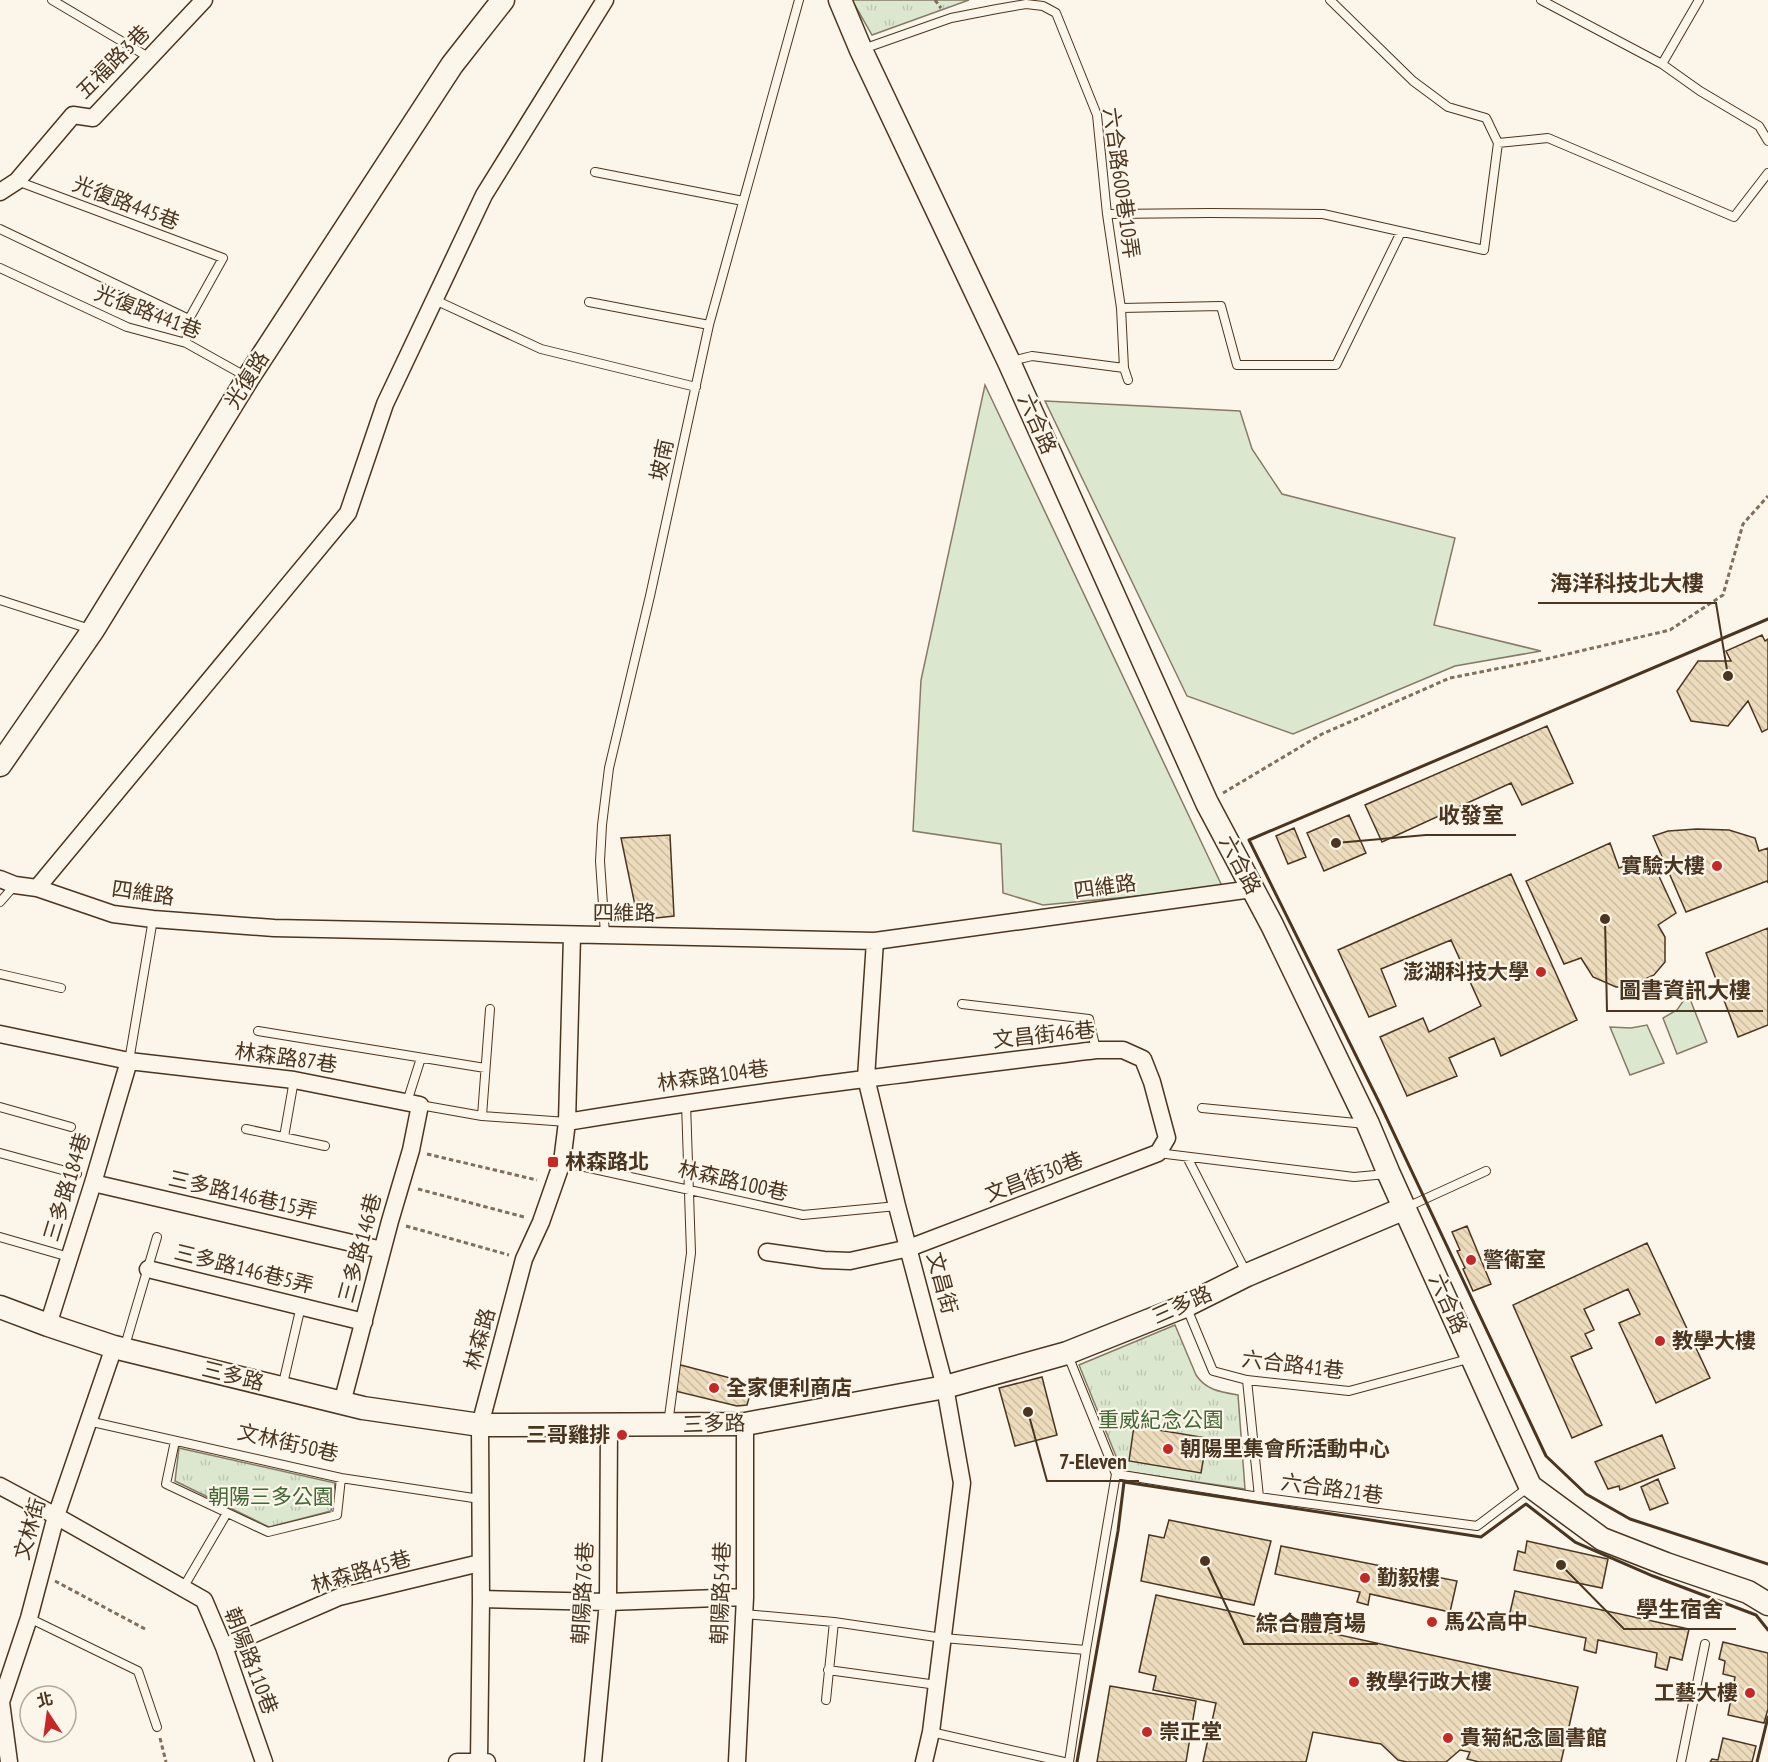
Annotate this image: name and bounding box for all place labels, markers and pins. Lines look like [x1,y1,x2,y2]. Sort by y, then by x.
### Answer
callout: 海洋科技北大樓 [1538,563,1716,603]
callout: 收發室 [1426,795,1516,835]
place label: 實驗大樓 [1621,852,1705,879]
marker: 實驗大樓 [1710,859,1724,873]
place label: 澎湖科技大學 [1403,958,1529,985]
marker: 澎湖科技大學 [1534,965,1548,979]
callout: 圖書資訊大樓 [1607,971,1763,1011]
place label: 林森路北 [565,1148,649,1175]
marker: 林森路北 [546,1155,560,1169]
place label: 警衛室 [1483,1246,1546,1273]
marker: 警衛室 [1464,1253,1478,1267]
place label: 教學大樓 [1672,1327,1756,1354]
marker: 教學大樓 [1653,1334,1667,1348]
place label: 全家便利商店 [726,1374,852,1401]
marker: 全家便利商店 [707,1381,721,1395]
place label: 三哥雞排 [526,1421,610,1448]
marker: 三哥雞排 [615,1428,629,1442]
place label: 朝陽里集會所活動中心 [1180,1435,1390,1462]
callout: 7-Eleven [1047,1441,1139,1481]
marker: 朝陽里集會所活動中心 [1161,1442,1175,1456]
place label: 勤毅樓 [1377,1564,1440,1591]
marker: 勤毅樓 [1358,1571,1372,1585]
callout: 學生宿舍 [1624,1589,1736,1629]
callout: 綜合體育場 [1244,1604,1378,1644]
place label: 馬公高中 [1444,1608,1528,1635]
marker: 馬公高中 [1425,1615,1439,1629]
place label: 教學行政大樓 [1366,1668,1492,1695]
marker: 教學行政大樓 [1347,1675,1361,1689]
place label: 工藝大樓 [1654,1679,1738,1706]
marker: 工藝大樓 [1743,1686,1757,1700]
place label: 崇正堂 [1159,1718,1222,1745]
place label: 貴菊紀念圖書館 [1460,1724,1607,1751]
marker: 崇正堂 [1140,1725,1154,1739]
marker: 貴菊紀念圖書館 [1441,1731,1455,1745]

